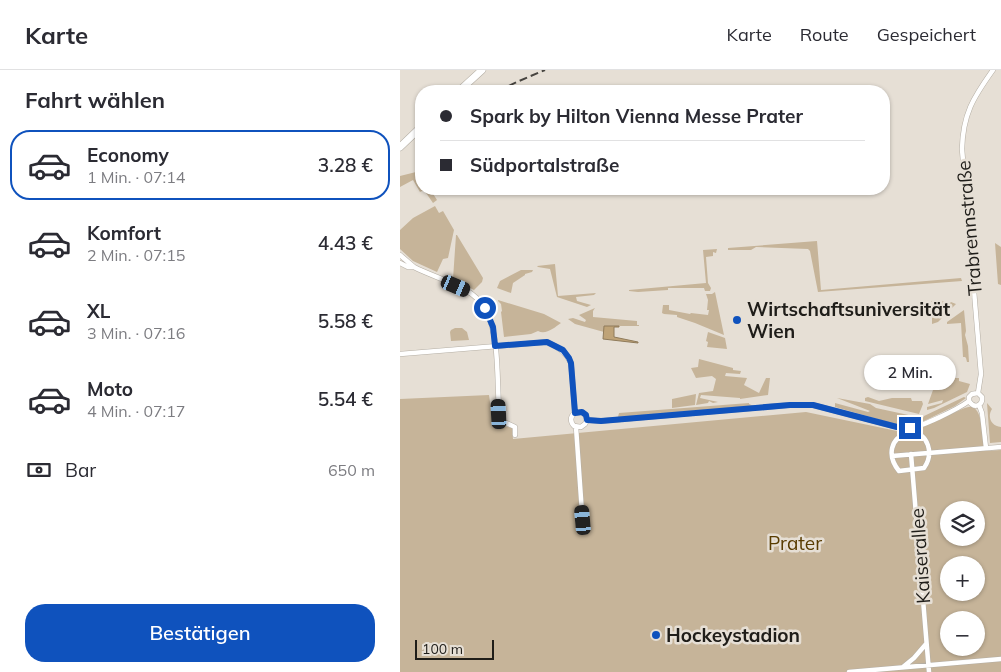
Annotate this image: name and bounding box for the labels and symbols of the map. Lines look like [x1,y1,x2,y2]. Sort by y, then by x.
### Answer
street label: Trabrennstraße [951,159,987,297]
car [439,273,472,299]
route start [474,297,496,319]
place label: Wirtschaftsuniversität Wien [747,297,950,343]
marker: Wirtschaftsuniversität Wien [731,314,743,326]
callout: 2 Min. [864,356,956,390]
car [490,399,507,429]
route end [899,417,921,439]
car [574,504,591,536]
street label: Kaiserallee [905,507,935,605]
park label: Prater [768,531,822,555]
place label: Hockeystadion [666,623,800,647]
marker: Hockeystadion [650,629,662,641]
scale bar [415,637,494,660]

